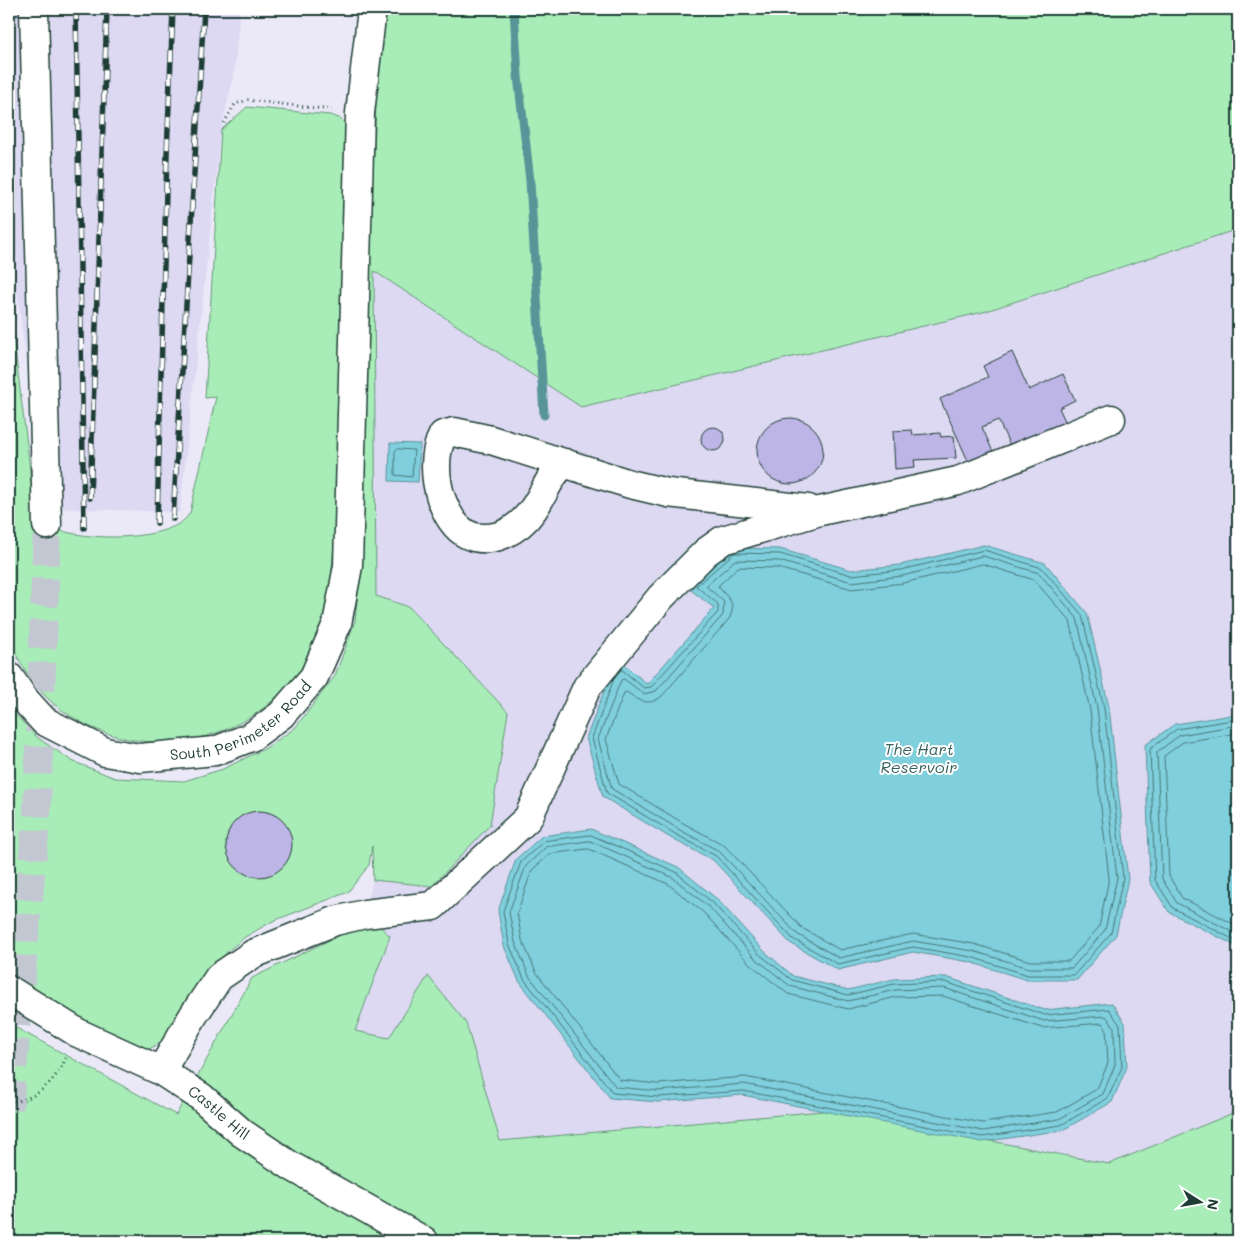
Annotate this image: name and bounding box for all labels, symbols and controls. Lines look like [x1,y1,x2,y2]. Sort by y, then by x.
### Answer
street label: South Perimeter Road [169,676,315,764]
water label: The Hart Reservoir [881,738,957,777]
street label: Castle Hill [185,1080,254,1144]
north arrow [1174,1178,1224,1228]
text: N [1203,1198,1224,1212]

